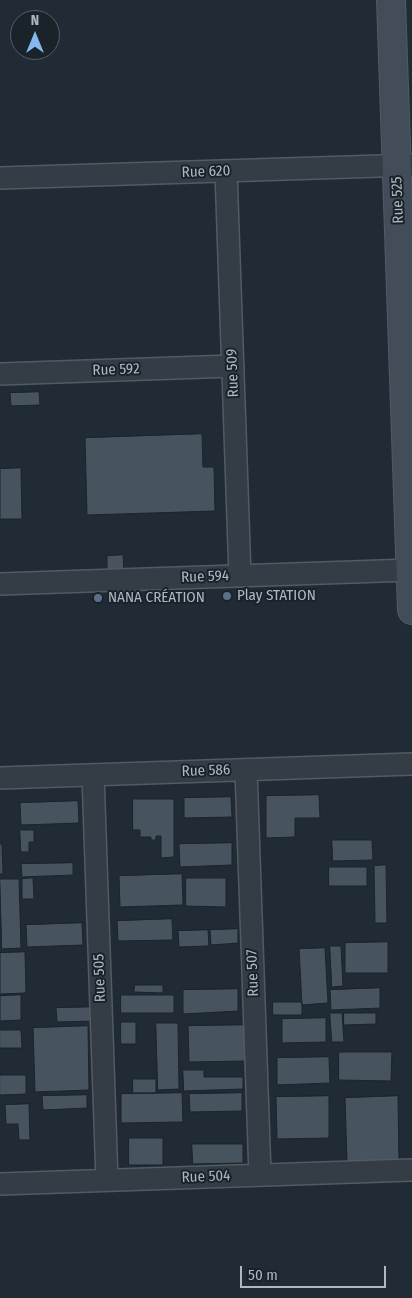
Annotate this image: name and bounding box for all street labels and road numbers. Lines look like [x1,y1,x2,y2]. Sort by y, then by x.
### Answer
street label: Rue 620 [181,162,231,182]
street label: Rue 525 [388,176,408,224]
street label: Rue 509 [223,348,243,398]
street label: Rue 592 [92,360,140,380]
street label: Rue 594 [181,567,229,587]
street label: Rue 586 [181,761,231,781]
street label: Rue 507 [243,949,263,997]
street label: Rue 505 [90,953,110,1003]
street label: Rue 504 [181,1167,231,1187]

